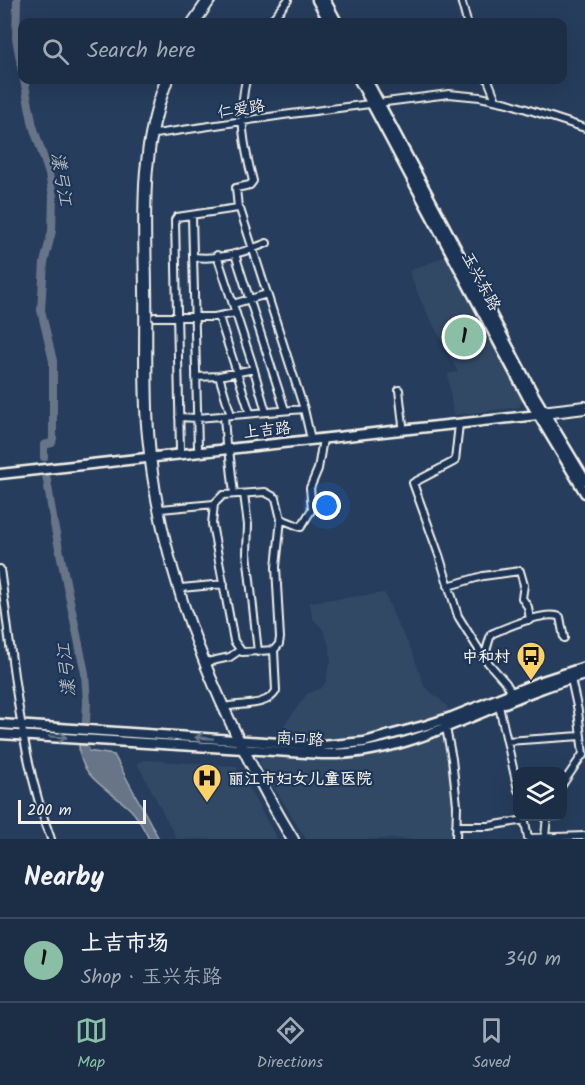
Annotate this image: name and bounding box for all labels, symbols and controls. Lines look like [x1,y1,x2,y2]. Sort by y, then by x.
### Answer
search box [18,18,567,84]
text: Search here [87,34,195,69]
icon: search [39,35,72,68]
street label: 仁爱路 [216,93,267,126]
water label: 漾弓江 [42,150,79,209]
street label: 玉兴东路 [455,248,507,316]
pin: 1 [444,314,484,360]
street label: 上吉路 [242,416,292,445]
your location [312,491,341,520]
water label: 漾弓江 [50,640,85,698]
bus stop icon: 中和村 [515,640,547,682]
place label: 中和村 [462,645,510,670]
street label: 南口路 [275,726,325,753]
one-way arrow [48,732,68,743]
one-way arrow [194,732,214,743]
hospital icon: 丽江市妇女儿童医院 [191,762,223,804]
place label: 丽江市妇女儿童医院 [228,767,372,792]
map controls [513,767,567,821]
button: layers [513,767,567,821]
scale bar [18,797,146,824]
text: 200 m [27,798,71,823]
text: Nearby [24,857,104,899]
text: 上吉市场 [81,927,169,962]
text: 1 [40,944,47,976]
text: 340 m [505,944,561,976]
text: Shop · 玉兴东路 [81,962,222,994]
tab: Map [75,1014,108,1075]
tab: Directions [257,1014,323,1075]
tab: Saved [472,1014,510,1075]

